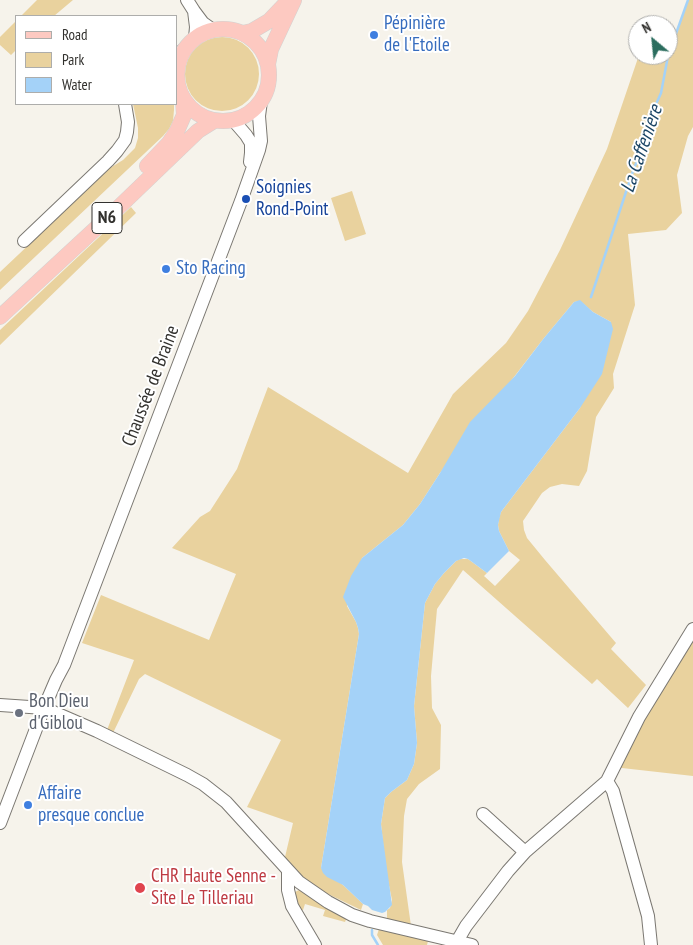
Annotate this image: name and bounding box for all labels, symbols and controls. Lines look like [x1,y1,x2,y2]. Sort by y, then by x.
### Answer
place label: Pépinière de l'Etoile [384,13,450,57]
legend [15,15,178,105]
north arrow [628,15,678,65]
text: N [639,18,654,37]
text: Road [62,25,88,44]
marker: Pépinière de l'Etoile [368,29,380,41]
text: Park [62,50,84,69]
text: Water [62,75,92,94]
water label: La Caffenière [616,102,668,196]
place label: Soignies Rond-Point [256,177,329,221]
marker: Soignies Rond-Point [240,193,252,205]
road number: N6 [92,202,122,234]
place label: Sto Racing [176,258,246,280]
marker: Sto Racing [160,263,172,275]
street label: Chaussée de Braine [118,322,184,450]
place label: Bon Dieu d'Giblou [29,691,89,735]
marker: Bon Dieu d'Giblou [13,707,25,719]
place label: Affaire presque conclue [38,783,144,827]
marker: Affaire presque conclue [22,799,34,811]
place label: CHR Haute Senne - Site Le Tilleriau [151,866,276,910]
marker: CHR Haute Senne - Site Le Tilleriau [133,881,147,895]

